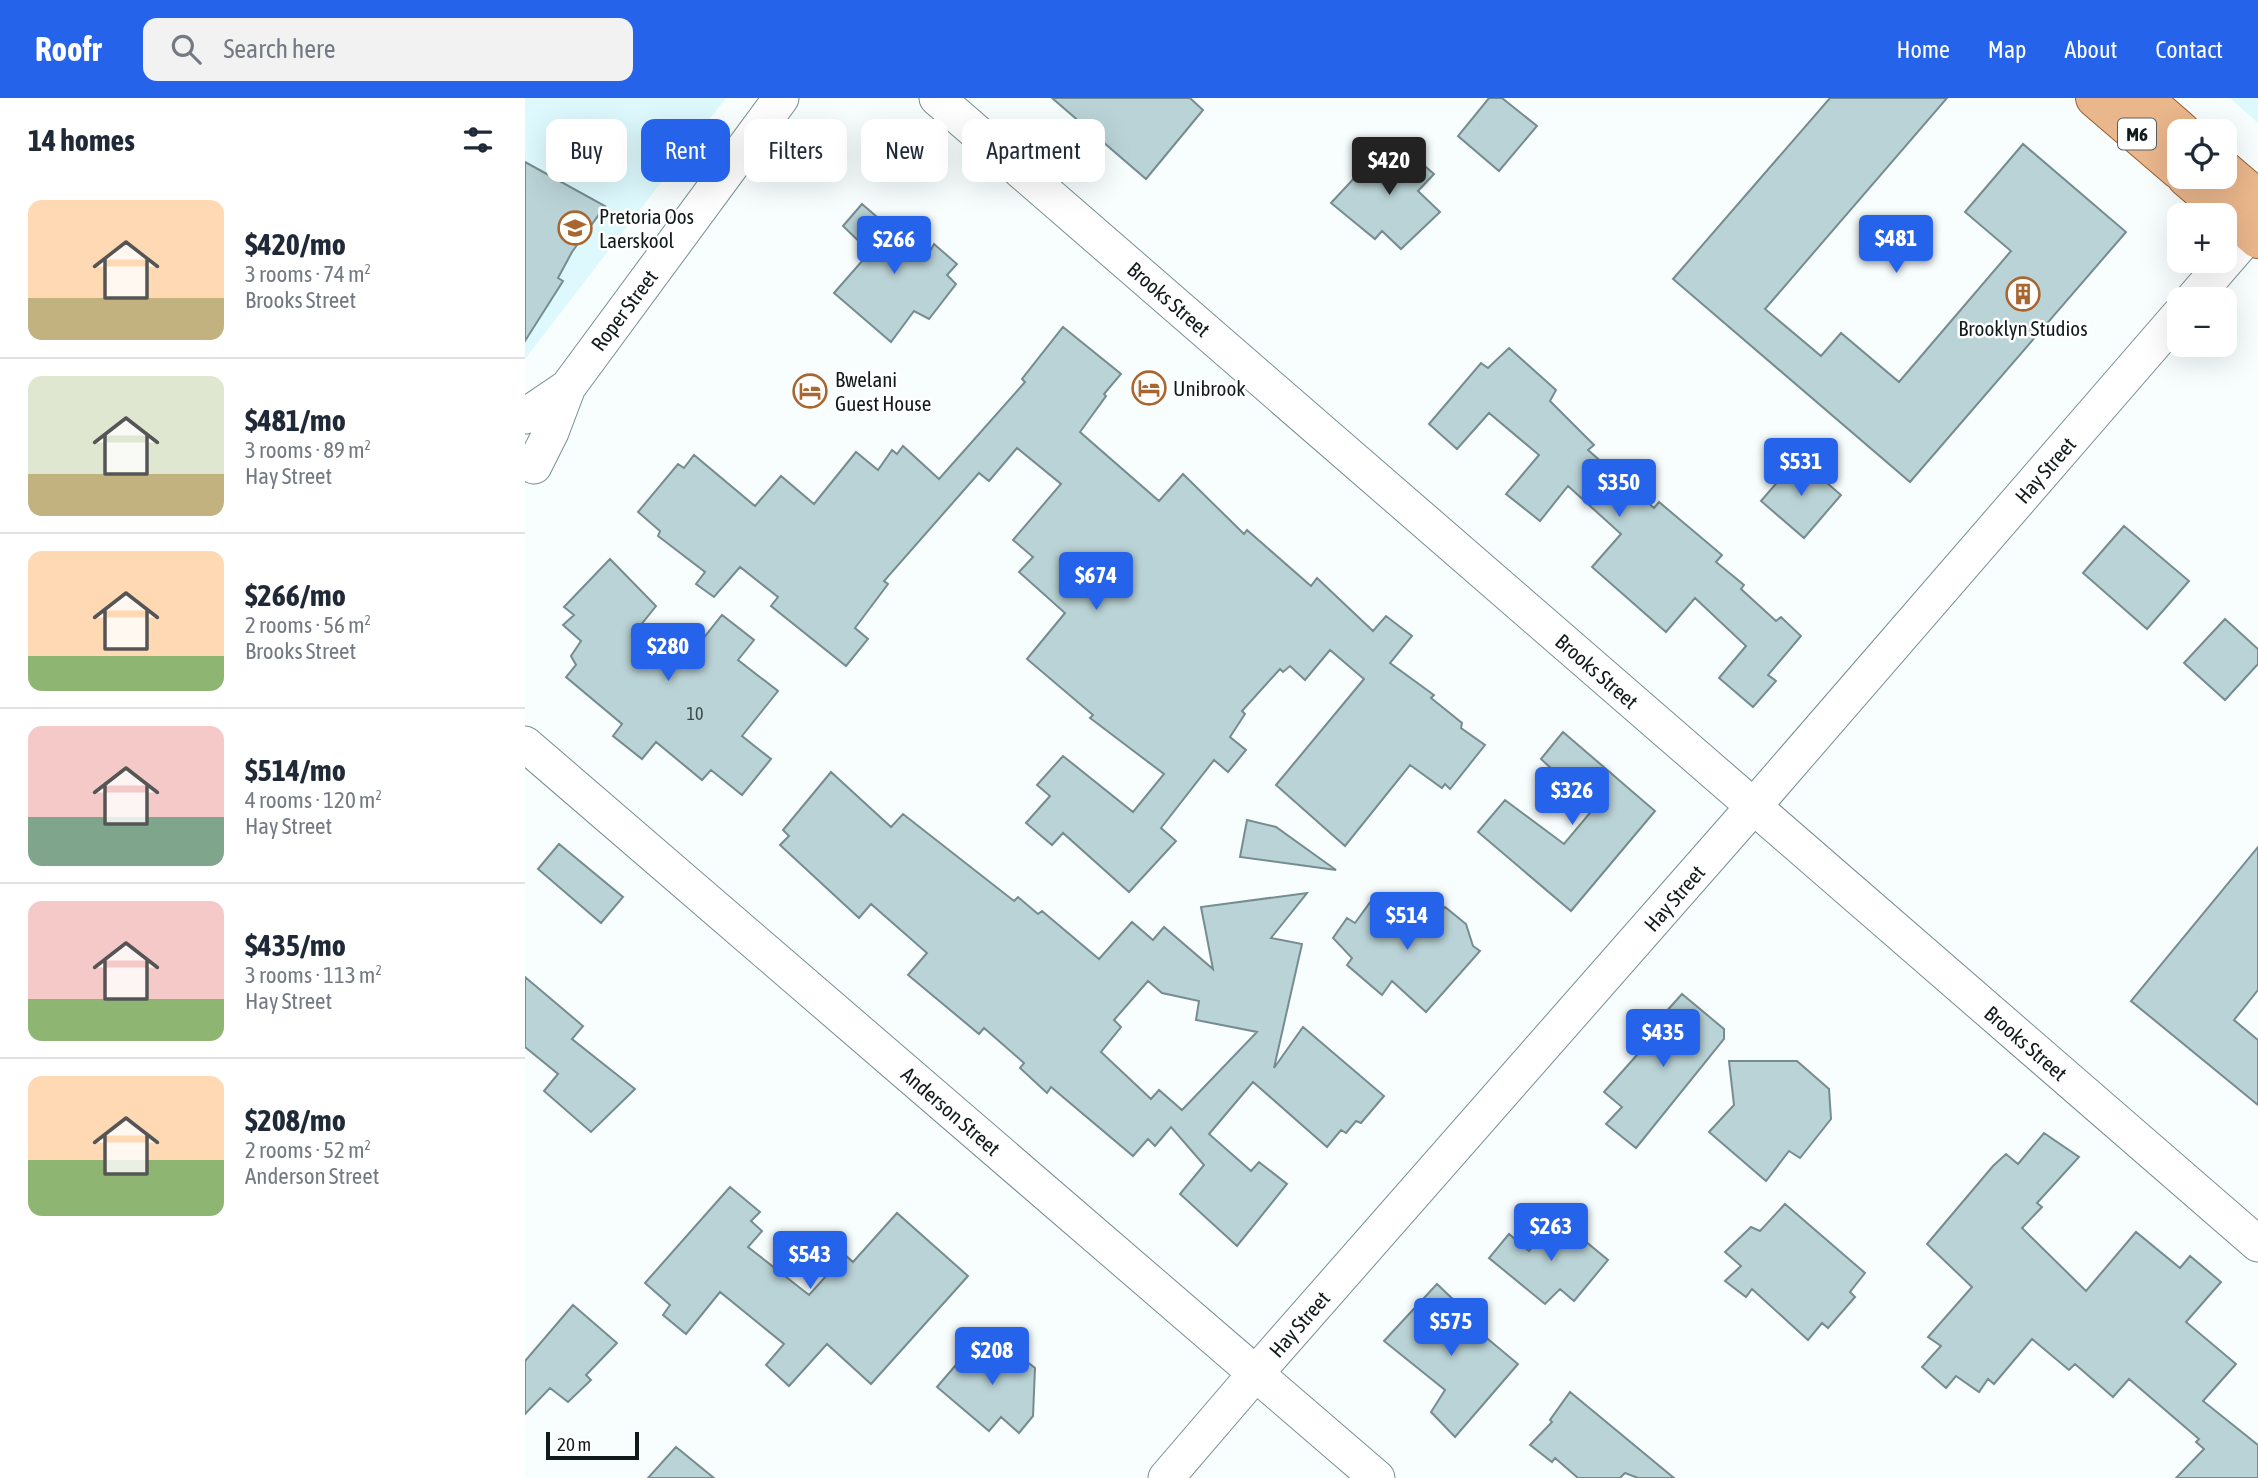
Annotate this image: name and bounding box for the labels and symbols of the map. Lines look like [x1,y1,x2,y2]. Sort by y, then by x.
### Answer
road number: M6 [2118,118,2156,150]
pin: $420 [1348,138,1430,197]
place label: Pretoria Oos Laerskool [599,204,694,252]
school or university icon: Pretoria Oos Laerskool [556,209,594,247]
pin: $266 [853,216,935,276]
pin: $481 [1855,216,1937,275]
street label: Brooks Street [1123,257,1215,341]
street label: Roper Street [586,265,662,355]
building icon: Brooklyn Studios [2004,275,2042,313]
place label: Brooklyn Studios [1958,316,2088,340]
place label: Bwelani Guest House [835,367,931,415]
hotel icon: Unibrook [1130,369,1168,407]
hotel icon: Bwelani Guest House [791,372,829,410]
place label: Unibrook [1173,376,1246,400]
street label: Hay Street [2010,432,2080,508]
pin: $531 [1760,438,1842,498]
pin: $350 [1578,460,1660,519]
pin: $674 [1055,552,1137,612]
pin: $280 [627,624,709,683]
street label: Brooks Street [1551,629,1643,713]
house number: 10 [687,703,703,724]
pin: $326 [1531,768,1613,827]
street label: Hay Street [1639,860,1709,936]
pin: $514 [1366,892,1448,952]
street label: Brooks Street [1980,1001,2072,1085]
pin: $435 [1622,1010,1704,1069]
street label: Anderson Street [897,1062,1005,1160]
pin: $263 [1510,1204,1592,1263]
pin: $543 [769,1232,851,1291]
street label: Hay Street [1264,1286,1334,1362]
pin: $575 [1410,1298,1492,1358]
pin: $208 [951,1328,1033,1387]
scale bar [546,1429,639,1461]

